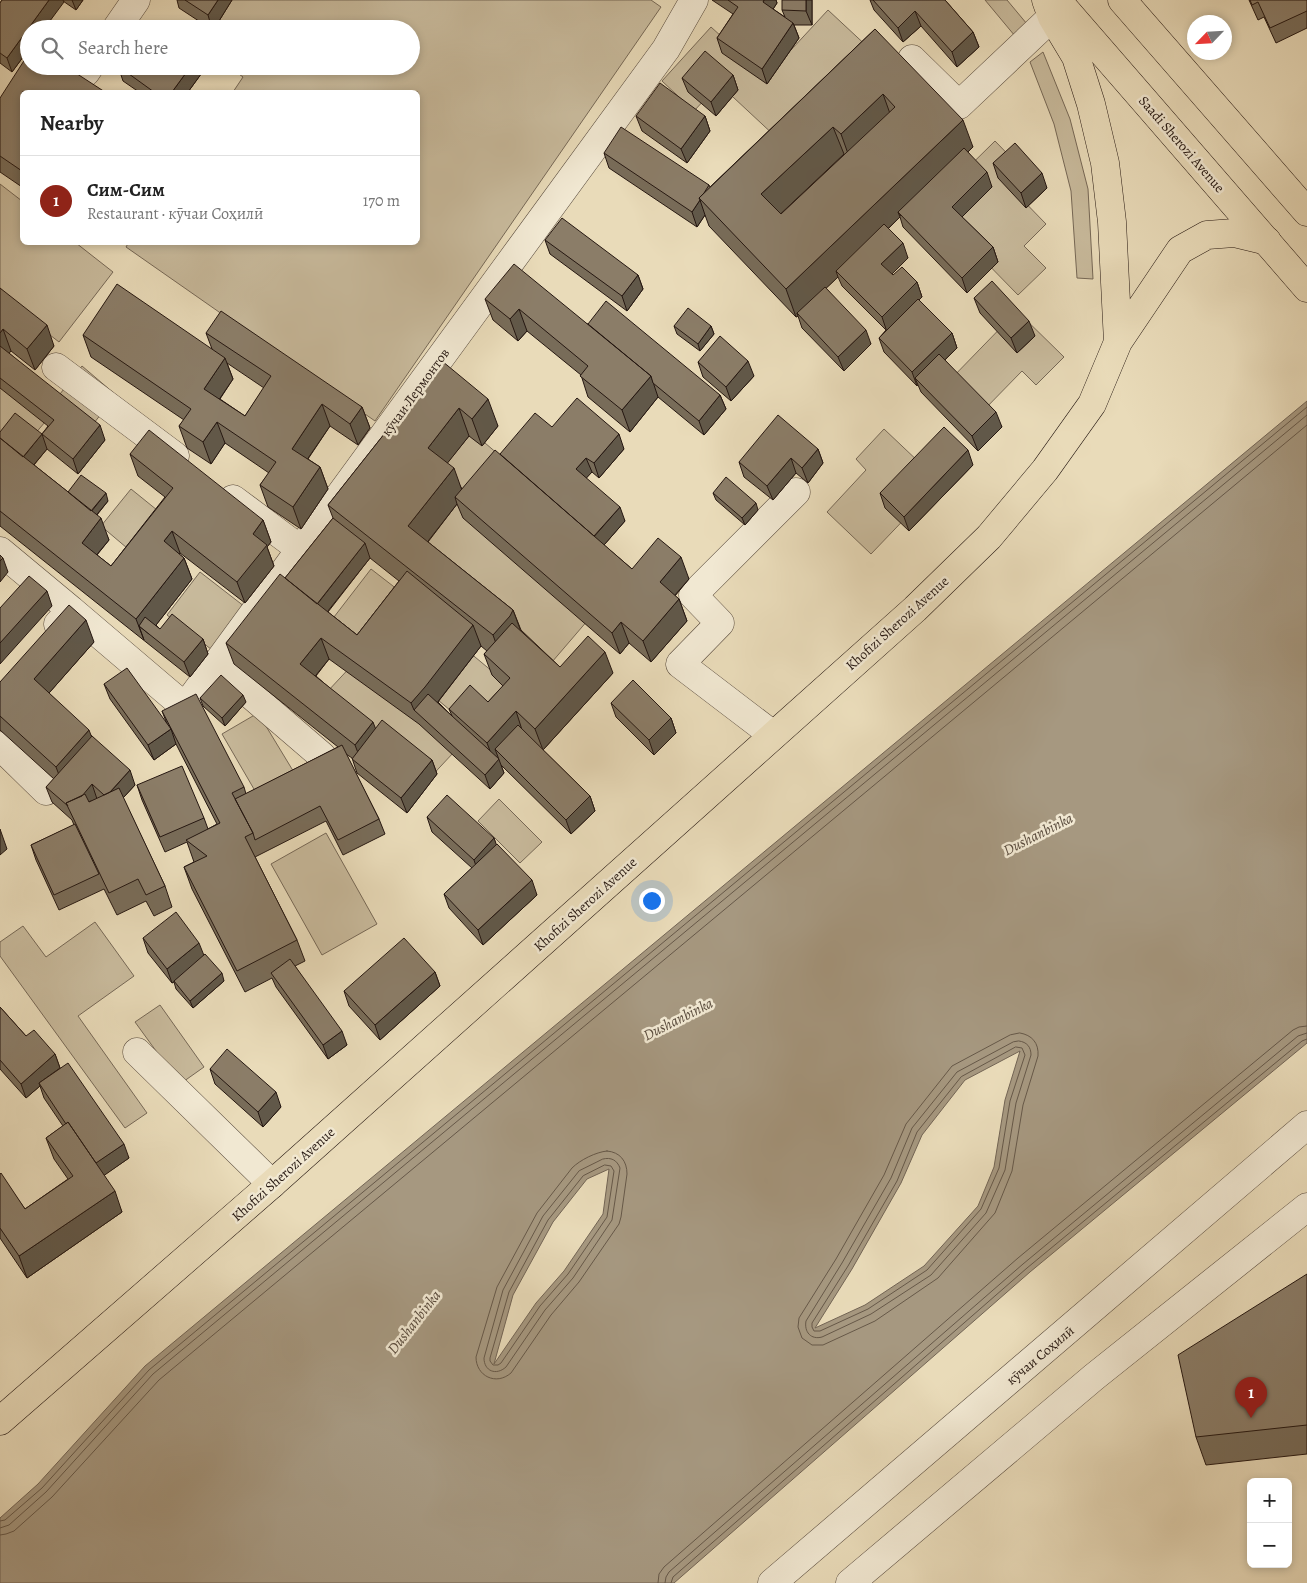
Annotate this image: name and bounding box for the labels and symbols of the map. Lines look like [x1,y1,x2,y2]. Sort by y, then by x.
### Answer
north arrow [1187,15,1232,60]
street label: Saadi Sherozi Avenue [1134,92,1229,197]
street label: кӯчаи Лермонтов [377,344,454,440]
street label: Khofizi Sherozi Avenue [842,572,953,675]
water label: Dushanbinka [1000,808,1076,860]
street label: Khofizi Sherozi Avenue [530,853,641,956]
your location [639,888,665,914]
water label: Dushanbinka [640,993,716,1045]
street label: Khofizi Sherozi Avenue [228,1123,339,1226]
water label: Dushanbinka [383,1286,445,1358]
street label: кӯчаи Соҳилӣ [1002,1321,1078,1389]
pin: 1 [1235,1377,1267,1418]

